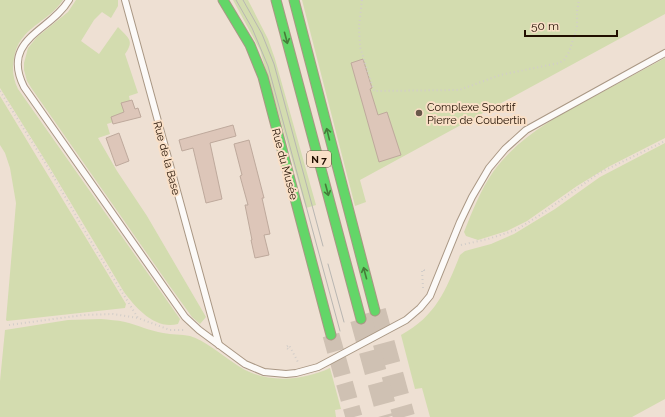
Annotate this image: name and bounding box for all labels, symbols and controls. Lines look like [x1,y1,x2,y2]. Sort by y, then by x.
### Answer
scale bar [525,12,617,38]
text: 50 m [531,19,559,33]
one-way arrow [283,31,290,44]
place label: Complexe Sportif Pierre de Coubertin [427,101,526,127]
marker: Complexe Sportif Pierre de Coubertin [414,108,424,118]
street label: Rue de la Base [150,120,183,197]
street label: Rue du Musée [269,127,300,202]
one-way arrow [324,128,332,141]
road number: N 7 [307,151,331,167]
one-way arrow [324,183,331,196]
one-way arrow [361,267,368,280]

